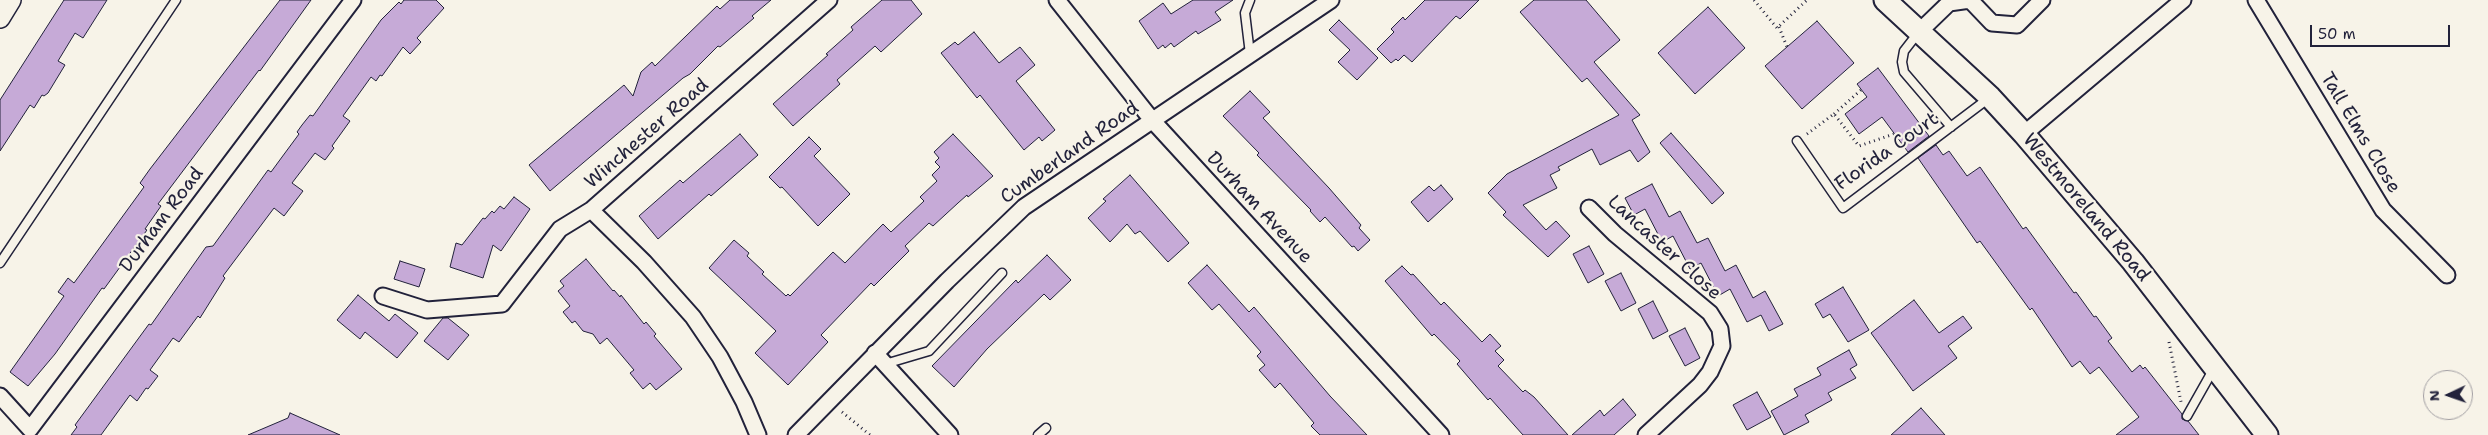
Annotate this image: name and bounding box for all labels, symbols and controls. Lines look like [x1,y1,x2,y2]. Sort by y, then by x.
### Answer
scale bar [2313,15,2453,47]
text: 50 m [2318,24,2356,44]
street label: Tall Elms Close [2315,69,2405,197]
street label: Winchester Road [580,74,714,194]
street label: Cumberland Road [996,97,1144,209]
street label: Florida Court [1831,108,1943,196]
street label: Westmoreland Road [2017,129,2155,287]
street label: Durham Avenue [1201,147,1317,269]
street label: Durham Road [115,163,209,277]
street label: Lancaster Close [1602,191,1726,305]
north arrow [2423,370,2473,420]
text: N [2425,390,2443,402]

